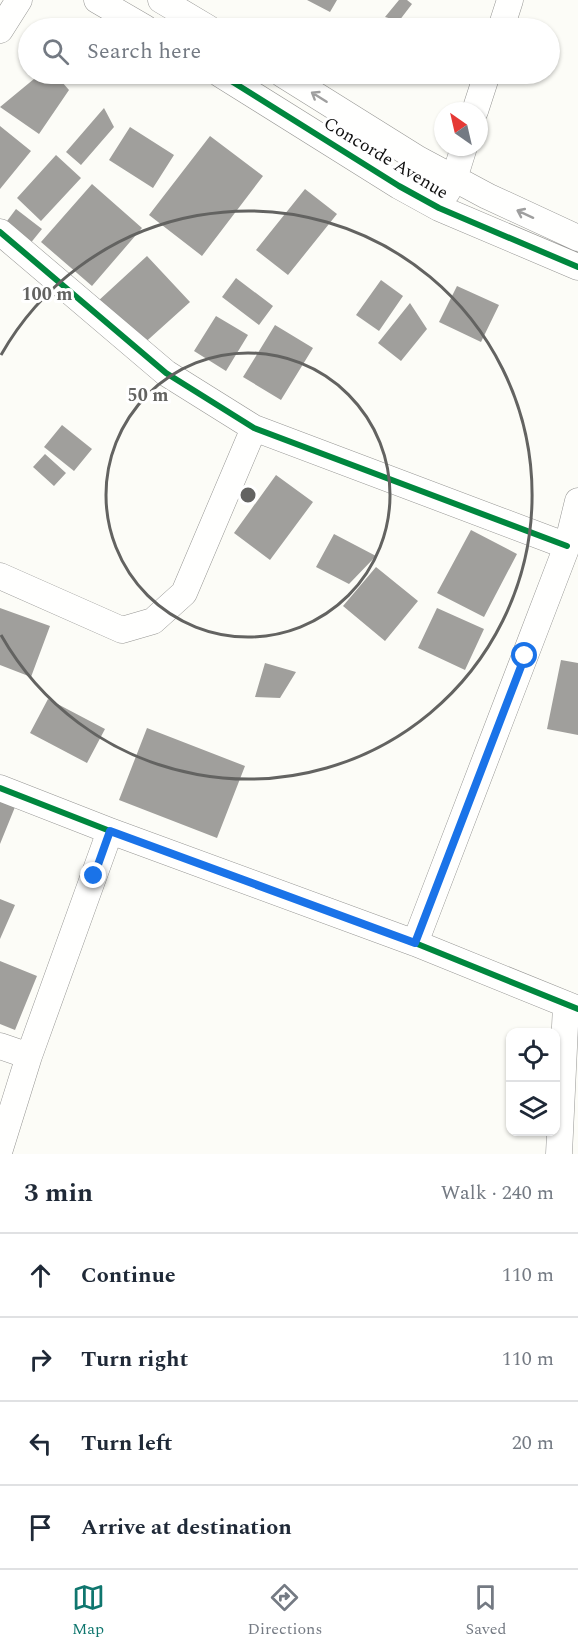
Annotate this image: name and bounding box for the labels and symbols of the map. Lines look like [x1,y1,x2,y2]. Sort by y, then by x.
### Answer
one-way arrow [311,90,328,102]
north arrow [434,102,488,156]
street label: Concorde Avenue [318,110,454,206]
one-way arrow [516,207,534,219]
text: 100 m [21,281,73,308]
text: 50 m [128,382,168,409]
centre of rings [238,485,258,505]
route start [511,642,537,668]
route end [80,862,106,888]

